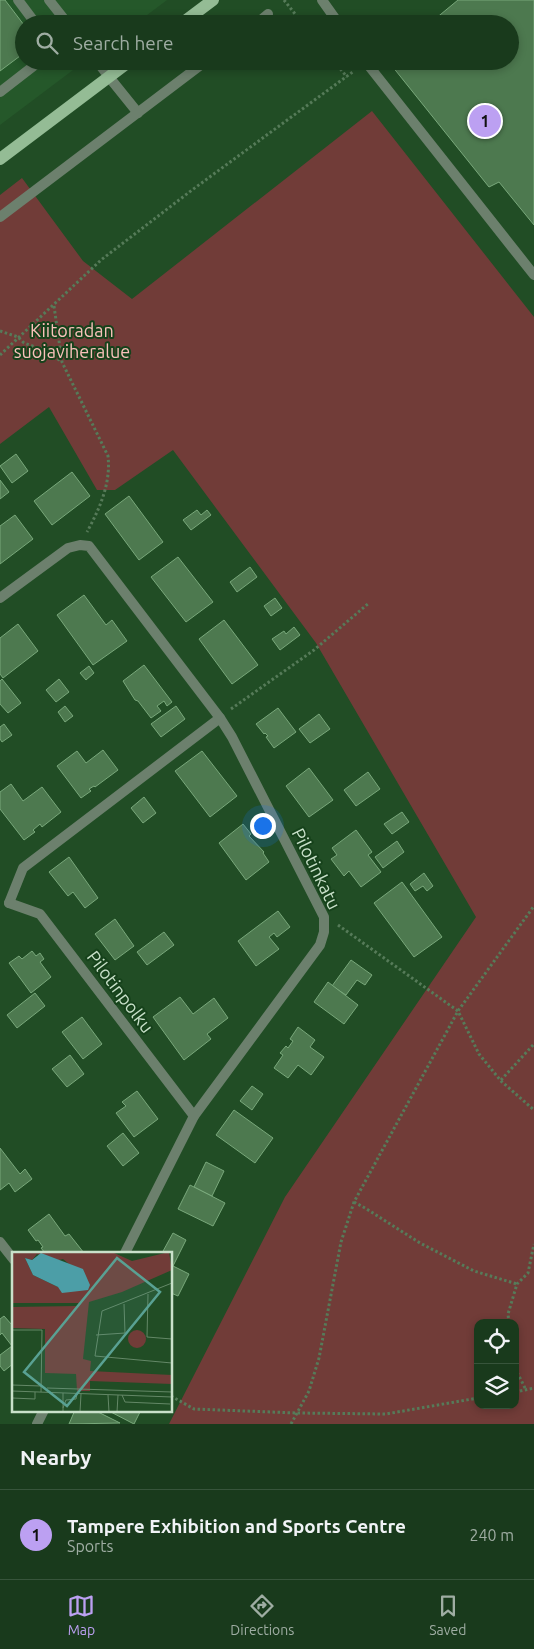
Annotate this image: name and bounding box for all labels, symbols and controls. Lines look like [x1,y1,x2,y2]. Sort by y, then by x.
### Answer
search box [15,15,519,70]
icon: search [33,29,61,57]
text: Search here [73,32,173,54]
pin: 1 [469,102,501,140]
park label: Kiitoradan suojaviheralue [14,320,130,361]
your location [250,813,276,839]
street label: Pilotinkatu [289,825,345,912]
street label: Pilotinpolku [84,947,158,1036]
inset map [12,1252,172,1412]
map controls [474,1319,519,1409]
button: locate [474,1319,519,1364]
button: layers [474,1364,519,1409]
text: Nearby [20,1445,91,1469]
text: Tampere Exhibition and Sports Centre [67,1515,406,1537]
text: 1 [31,1526,41,1544]
text: 240 m [469,1526,514,1544]
text: Sports [67,1537,113,1555]
tab: Map [67,1592,95,1638]
tab: Directions [230,1592,294,1638]
tab: Saved [429,1592,467,1638]

